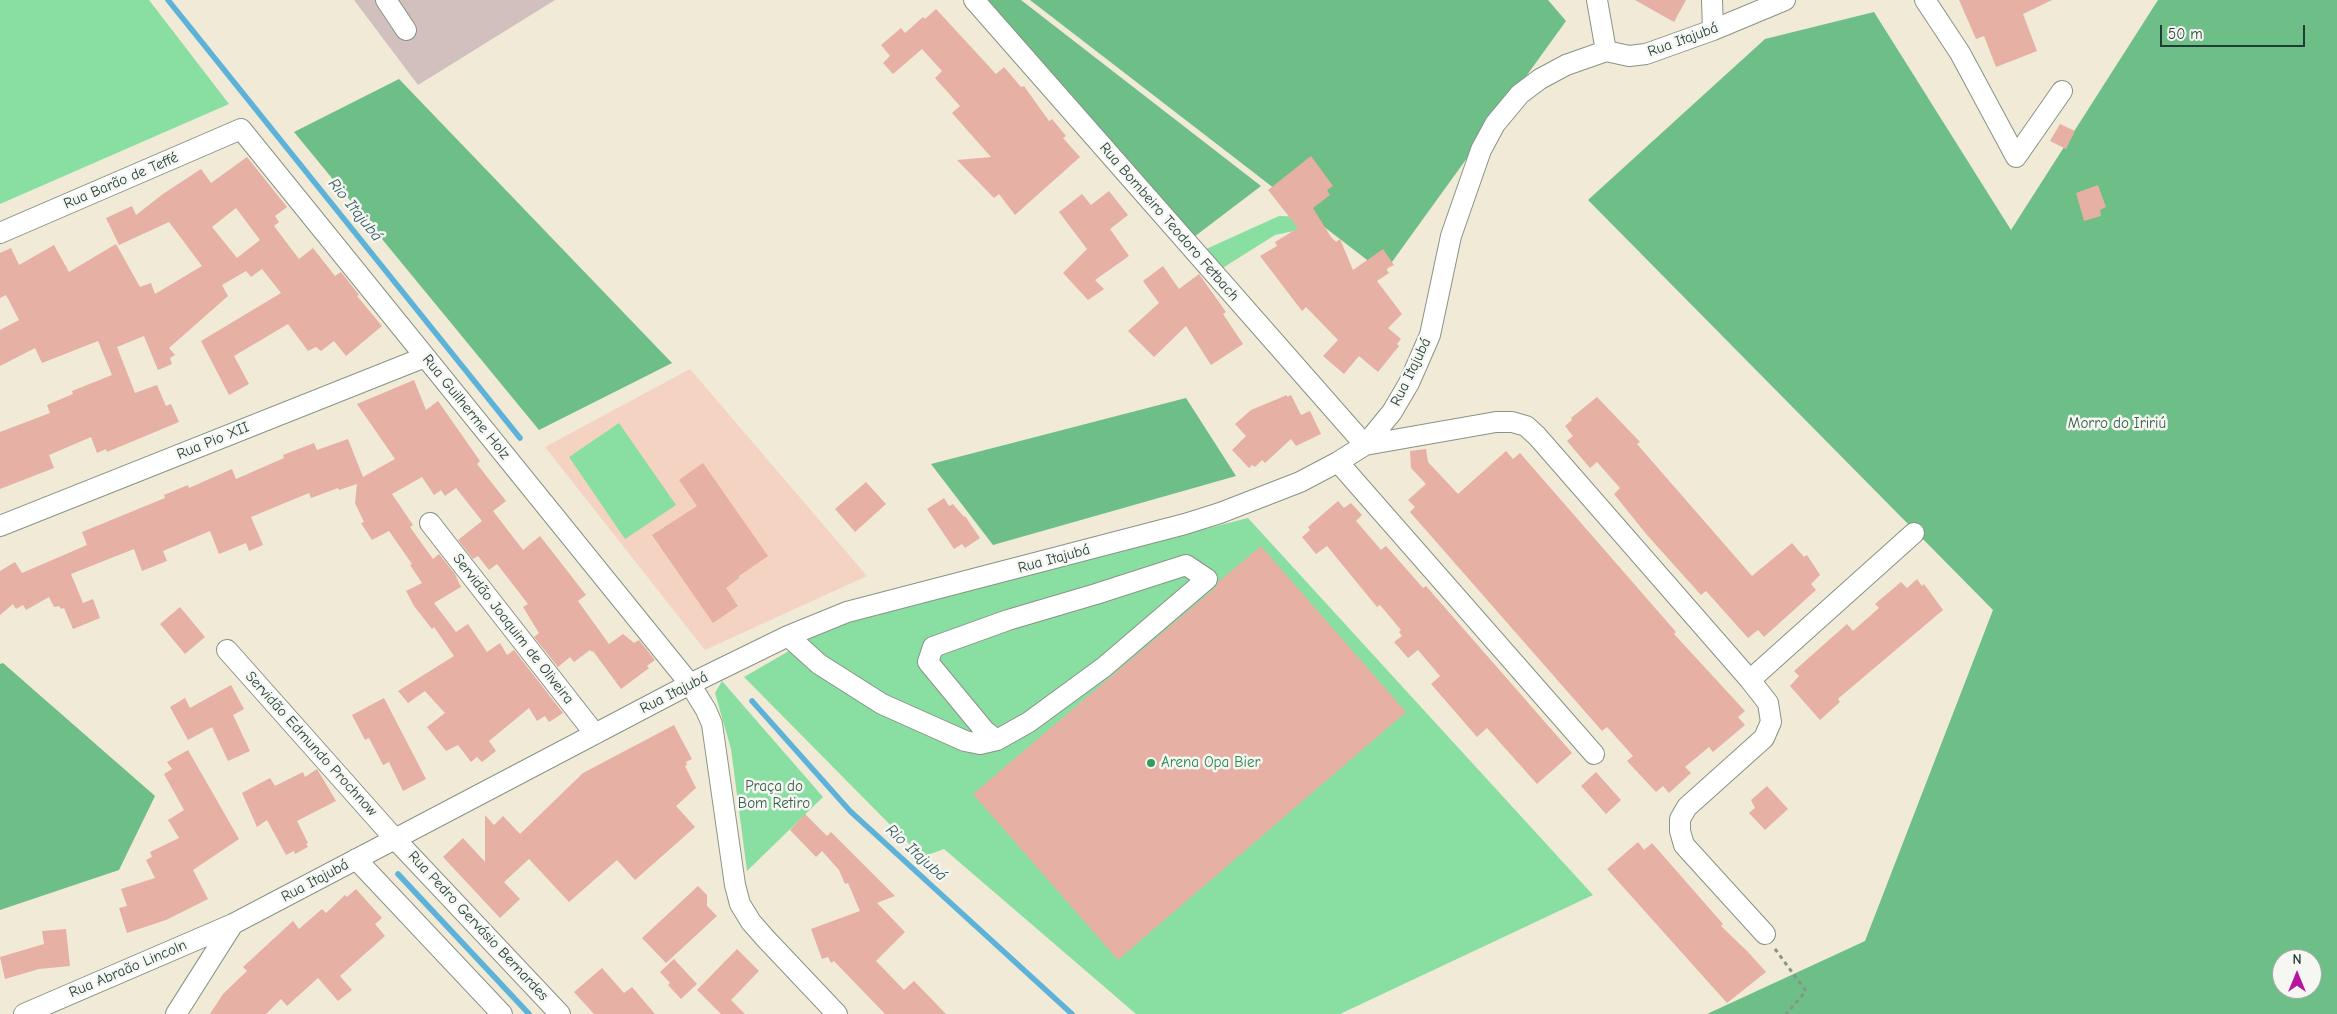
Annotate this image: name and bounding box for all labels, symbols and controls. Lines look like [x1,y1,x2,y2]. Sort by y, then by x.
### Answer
scale bar [2162,15,2307,47]
street label: Rua Itajubá [1645,19,1721,61]
text: 50 m [2168,25,2203,43]
street label: Rua Bombeiro Teodoro Fetbach [1095,139,1243,305]
street label: Rua Barão de Teffé [61,149,181,213]
water label: Rio Itajubá [324,175,386,245]
street label: Rua Itajubá [1387,335,1435,409]
street label: Rua Guilherme Holz [418,351,514,463]
park label: Morro do Iririú [2068,415,2166,433]
street label: Rua Pio XII [174,418,252,464]
street label: Rua Itajubá [1016,541,1092,577]
street label: Servidão Joaquim de Oliveira [449,550,577,708]
street label: Servidão Edmundo Prochnow [241,668,381,820]
street label: Rua Itajubá [637,668,711,718]
place label: Arena Opa Bier [1161,754,1260,772]
marker: Arena Opa Bier [1145,757,1157,769]
park label: Praça do Bom Retiro [738,778,810,813]
water label: Rio Itajubá [882,821,950,885]
street label: Rua Pedro Gervásio Bernardes [404,848,552,1004]
street label: Rua Itajubá [278,856,352,906]
street label: Rua Abraão Lincoln [66,936,190,1002]
north arrow [2272,949,2322,999]
text: N [2292,951,2302,968]

